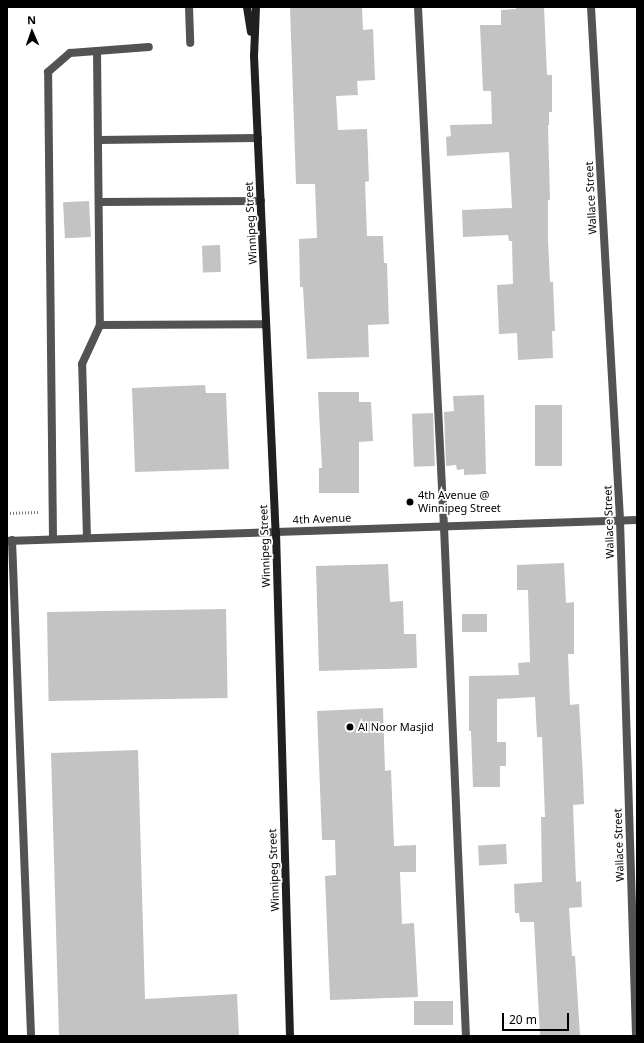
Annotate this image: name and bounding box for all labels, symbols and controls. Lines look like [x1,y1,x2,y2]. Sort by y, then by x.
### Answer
north arrow [12,12,52,52]
text: N [27,12,36,27]
street label: Wallace Street [582,161,600,235]
street label: Winnipeg Street [242,181,260,265]
street label: Wallace Street [601,485,617,559]
place label: 4th Avenue @ Winnipeg Street [418,489,501,515]
marker: 4th Avenue @ Winnipeg Street [405,497,415,507]
street label: Winnipeg Street [257,504,273,588]
street label: 4th Avenue [293,511,351,527]
place label: Al Noor Masjid [358,720,434,734]
marker: Al Noor Masjid [345,722,355,732]
street label: Wallace Street [611,808,627,882]
street label: Winnipeg Street [266,828,282,912]
scale bar [504,1005,571,1031]
text: 20 m [509,1011,537,1028]

